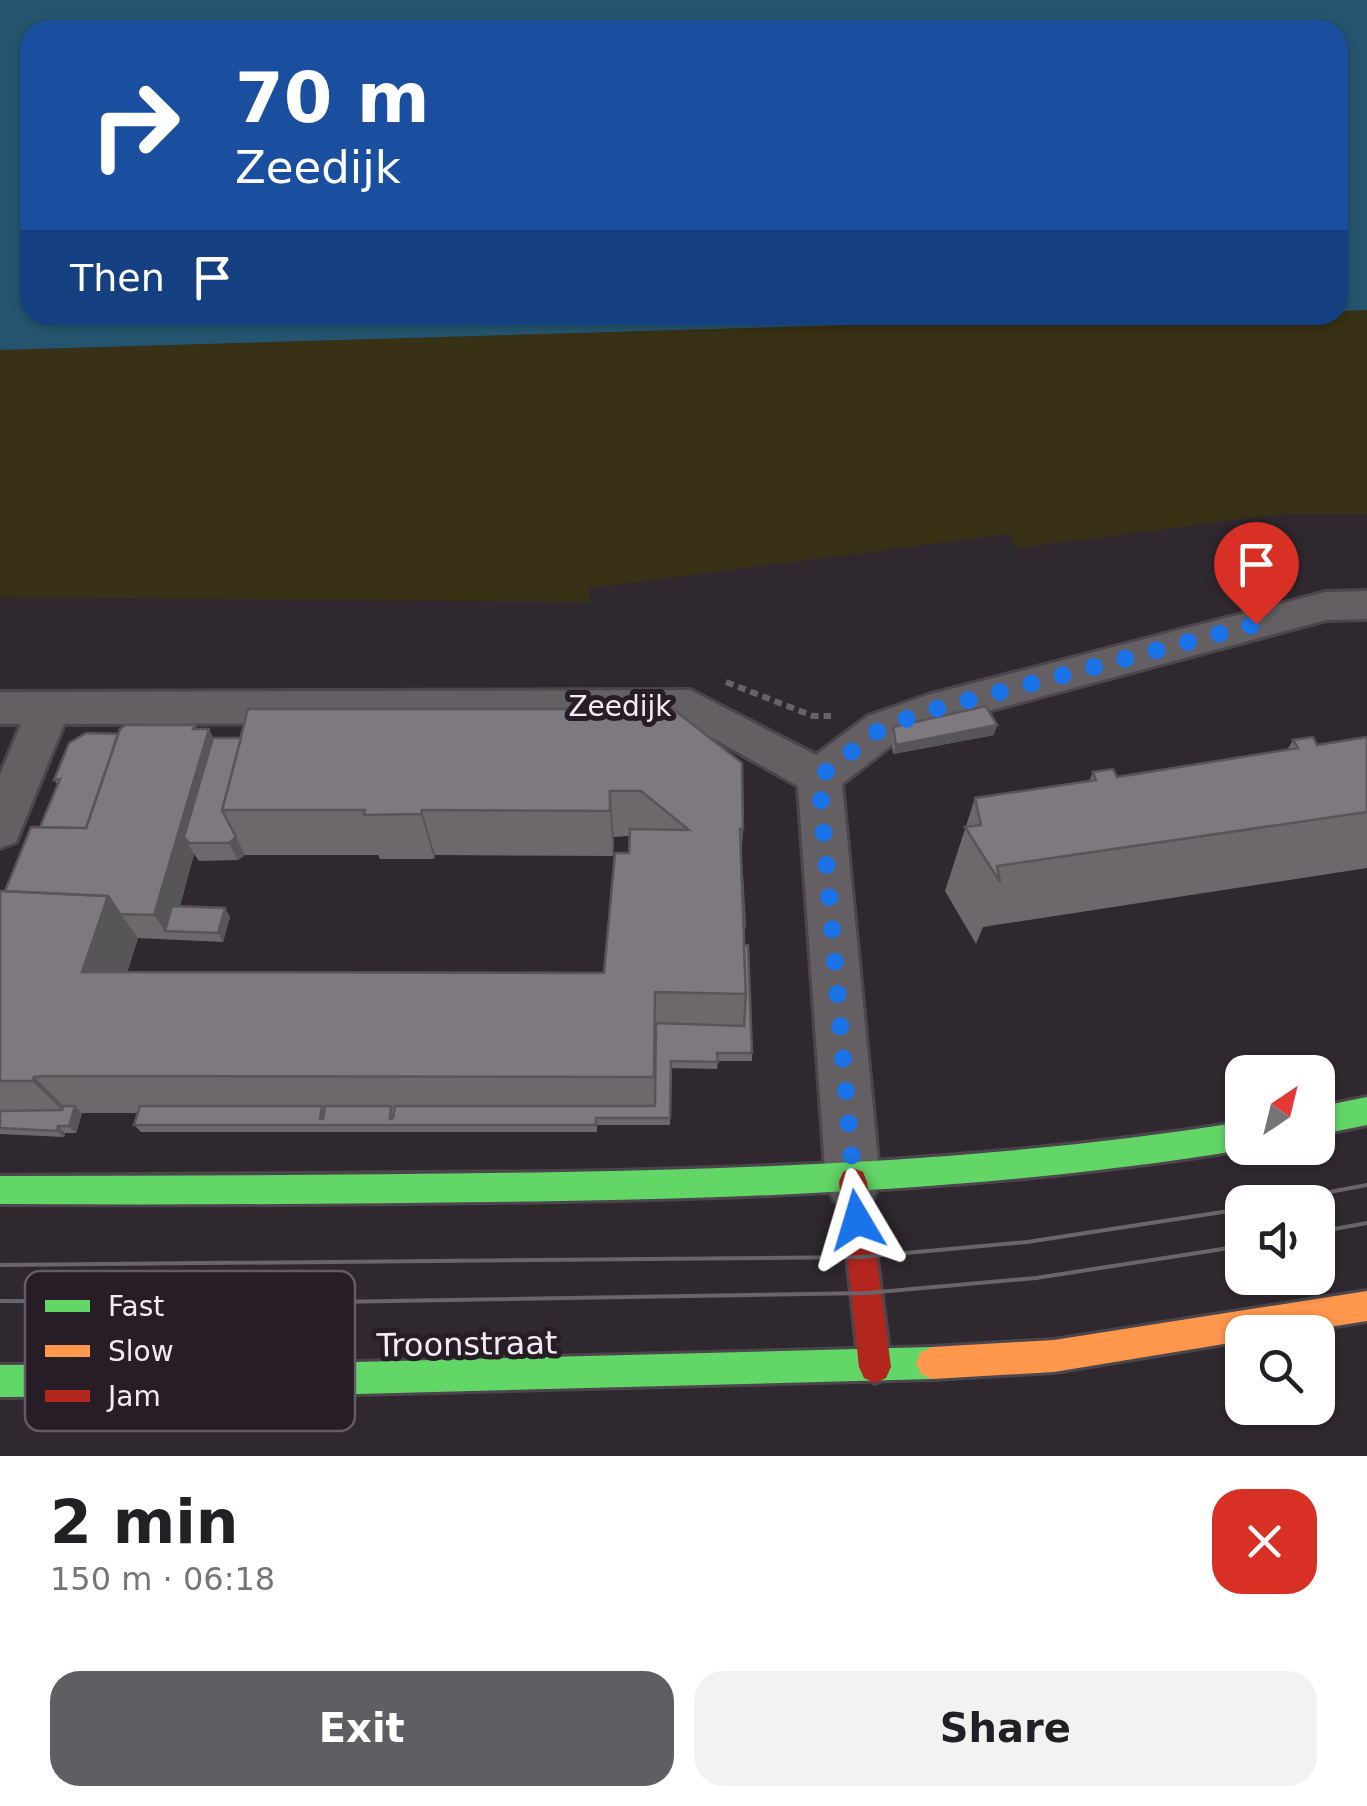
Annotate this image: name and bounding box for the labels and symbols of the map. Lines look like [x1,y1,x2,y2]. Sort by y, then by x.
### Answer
pin [1214,522,1299,625]
street label: Zeedijk [568,690,672,723]
north arrow [1225,1055,1335,1165]
position arrow [805,1168,909,1272]
legend [25,1271,355,1431]
text: Fast [108,1290,164,1323]
street label: Troonstraat [375,1323,558,1365]
text: Slow [108,1335,174,1368]
text: Jam [106,1380,161,1413]

